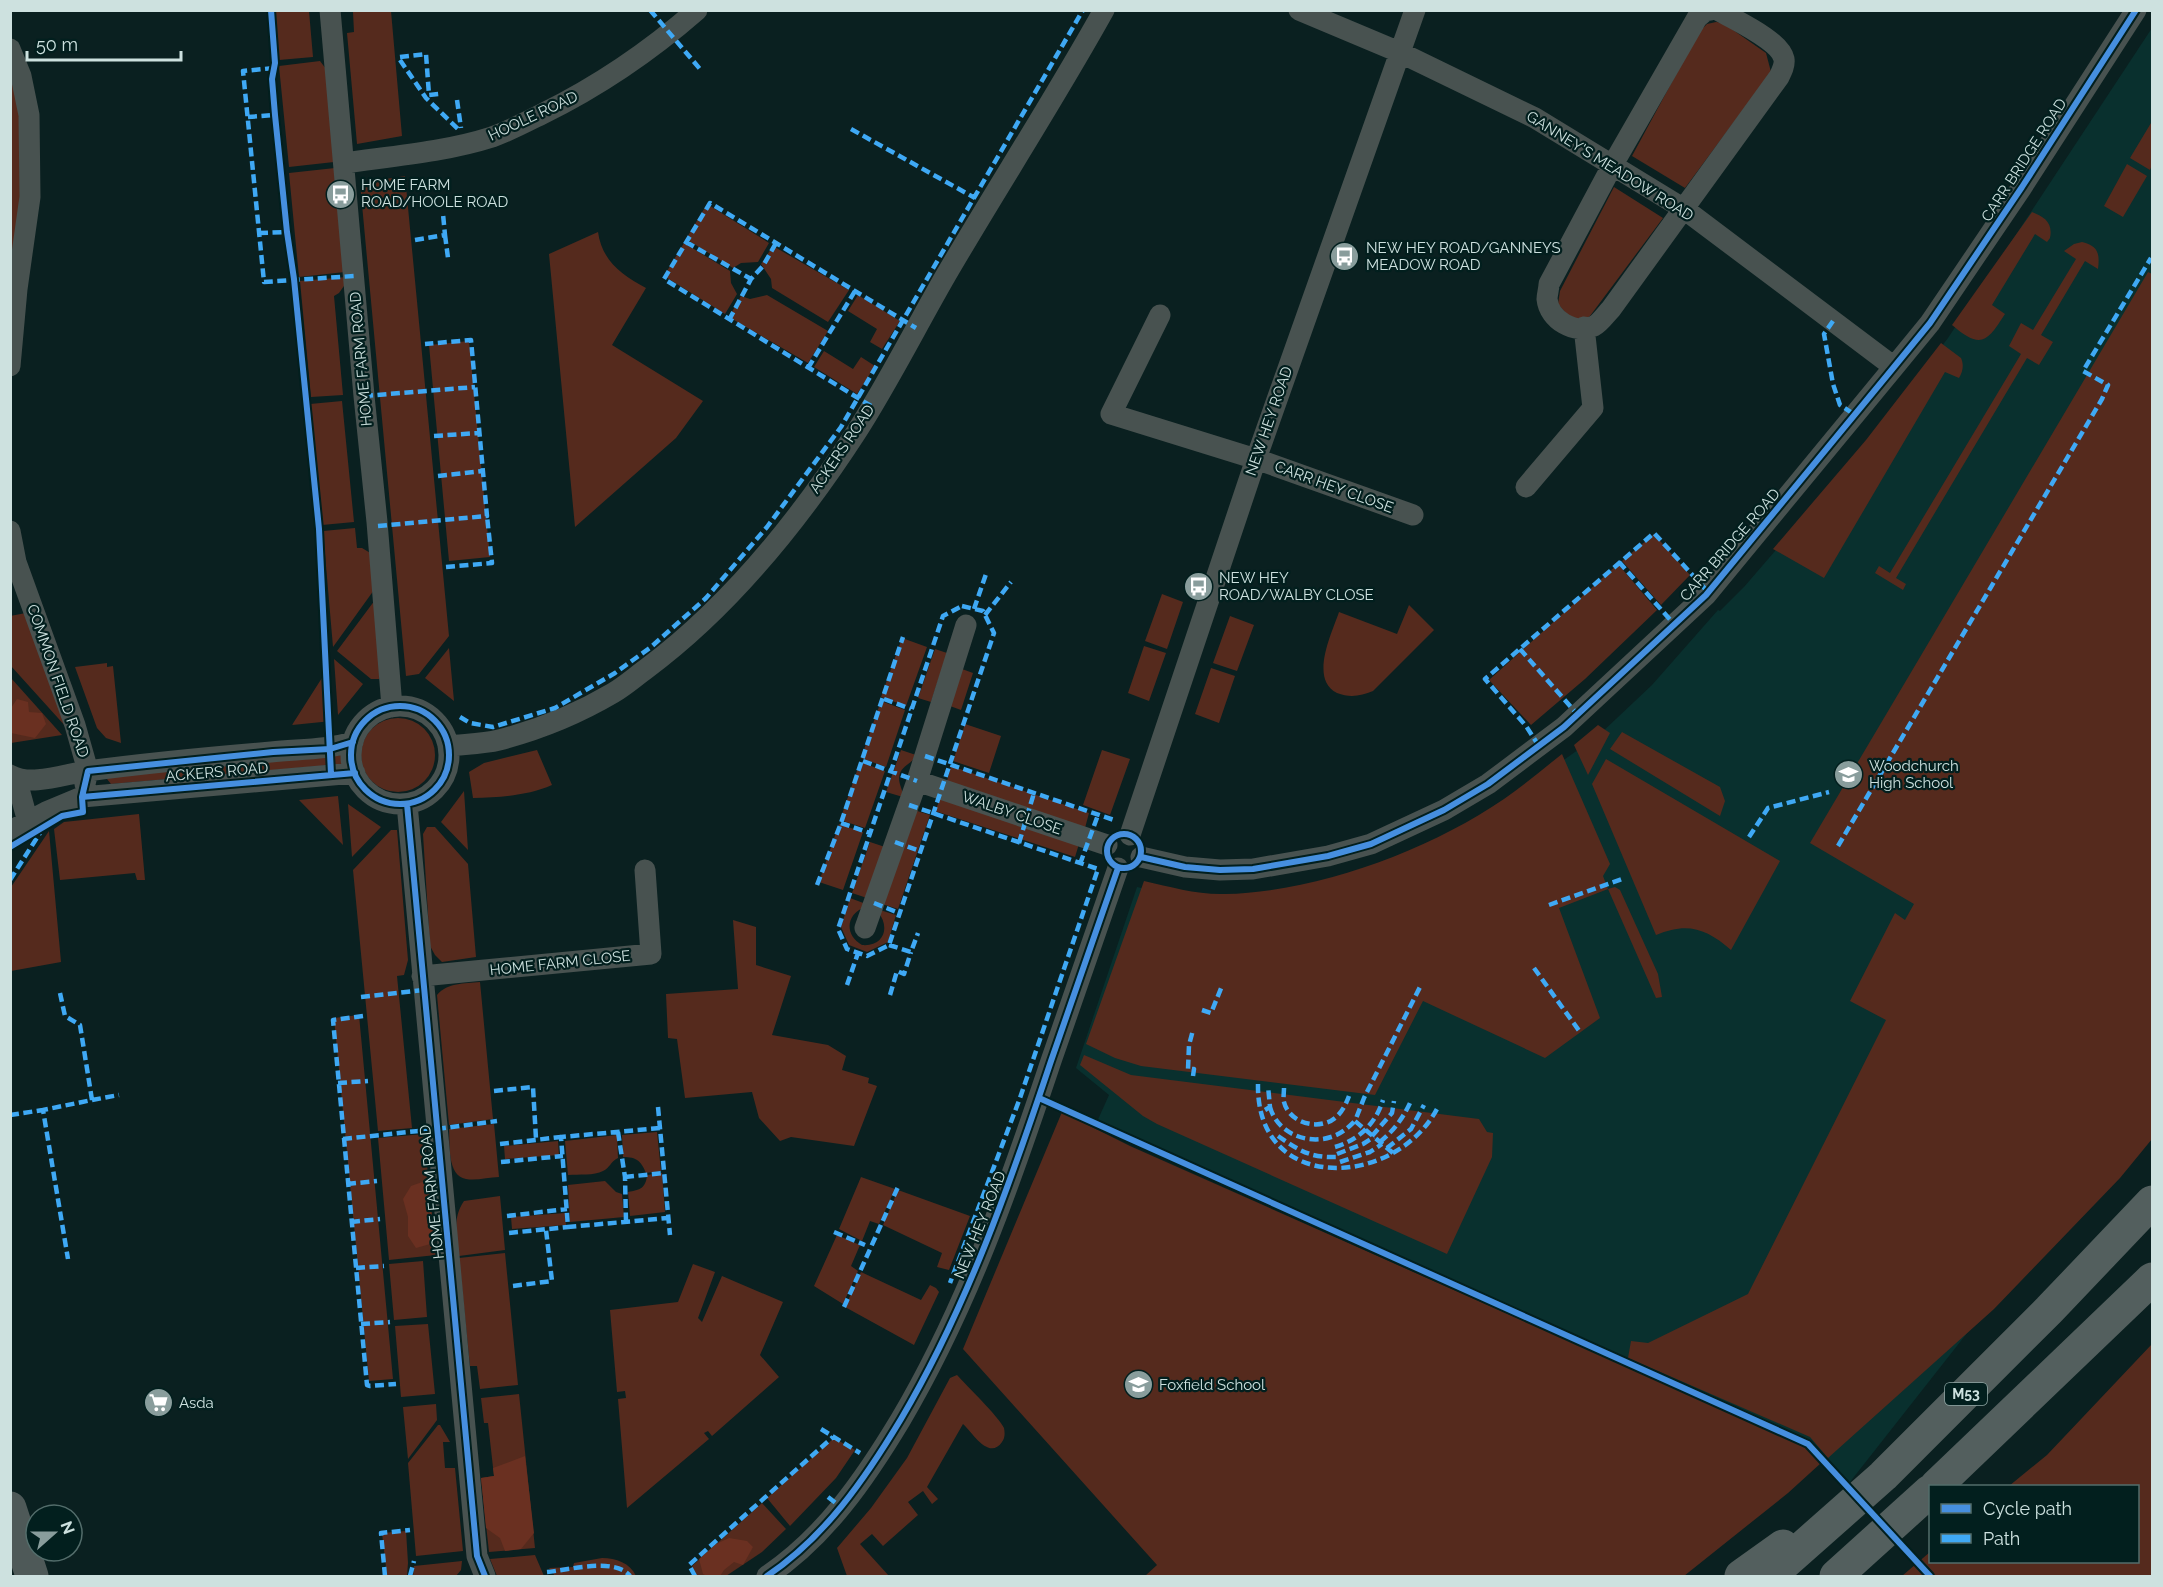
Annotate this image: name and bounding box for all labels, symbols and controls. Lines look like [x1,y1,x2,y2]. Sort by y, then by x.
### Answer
scale bar [27,24,182,62]
text: 50 m [36,34,78,55]
street label: HOOLE ROAD [485,87,581,145]
street label: CARR BRIDGE ROAD [1977,95,2071,225]
street label: GANNEY'S MEADOW ROAD [1523,107,1697,225]
place label: HOME FARM ROAD/HOOLE ROAD [361,176,508,211]
bus stop icon: HOME FARM ROAD/HOOLE ROAD [324,178,356,210]
place label: NEW HEY ROAD/GANNEYS MEADOW ROAD [1366,239,1561,274]
bus stop icon: NEW HEY ROAD/GANNEYS MEADOW ROAD [1329,241,1361,273]
street label: HOME FARM ROAD [346,291,376,427]
street label: NEW HEY ROAD [1242,364,1296,478]
street label: ACKERS ROAD [806,401,878,497]
street label: CARR HEY CLOSE [1272,457,1396,517]
street label: CARR BRIDGE ROAD [1676,485,1784,605]
place label: NEW HEY ROAD/WALBY CLOSE [1219,569,1374,604]
bus stop icon: NEW HEY ROAD/WALBY CLOSE [1182,571,1214,603]
street label: COMMON FIELD ROAD [23,602,93,760]
place label: Woodchurch High School [1869,757,1959,792]
street label: ACKERS ROAD [165,759,269,785]
school or university icon: Woodchurch High School [1832,759,1864,791]
street label: WALBY CLOSE [960,787,1064,839]
street label: HOME FARM CLOSE [489,947,631,979]
street label: HOME FARM ROAD [416,1124,448,1260]
street label: NEW HEY ROAD [950,1168,1010,1281]
school or university icon: Foxfield School [1122,1369,1154,1401]
place label: Foxfield School [1159,1376,1266,1394]
road number: M53 [1945,1383,1987,1405]
supermarket icon: Asda [142,1387,174,1419]
place label: Asda [179,1394,214,1412]
legend [1929,1485,2139,1563]
text: Cycle path [1983,1498,2072,1519]
north arrow [24,1503,84,1563]
text: N [56,1519,79,1537]
text: Path [1983,1528,2020,1549]

